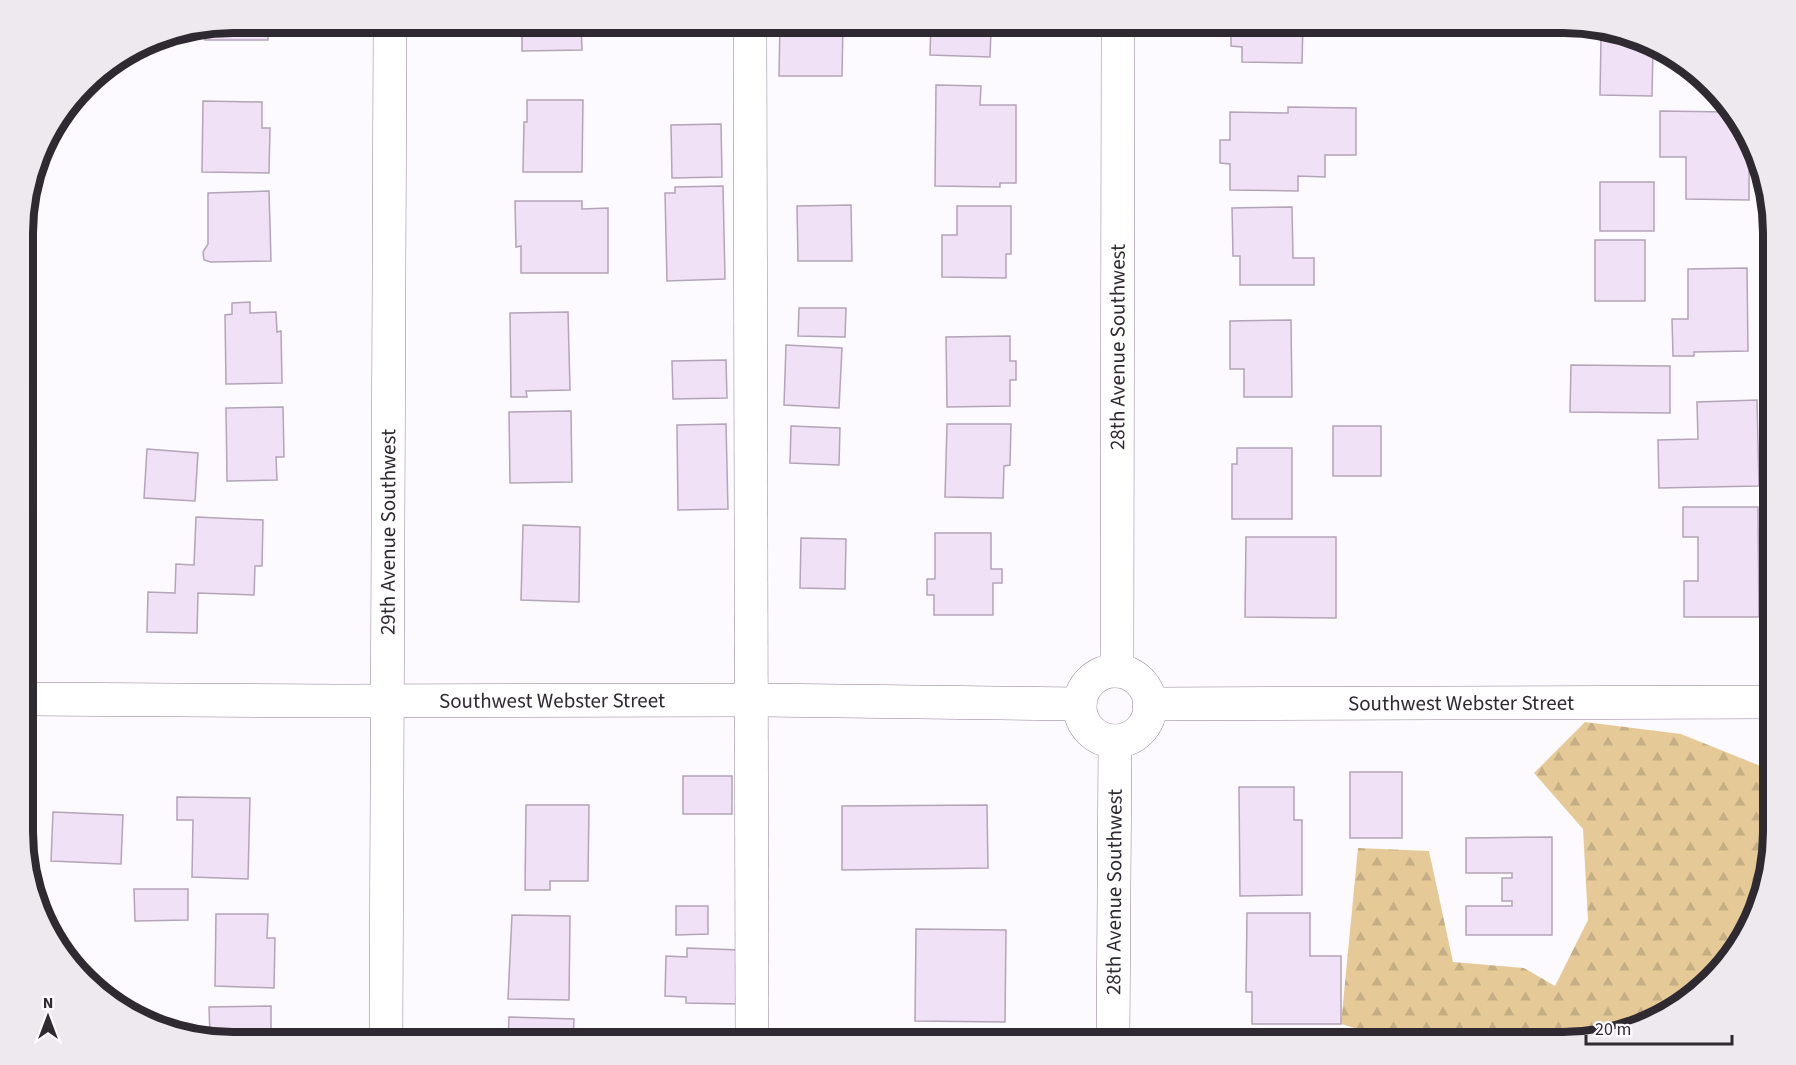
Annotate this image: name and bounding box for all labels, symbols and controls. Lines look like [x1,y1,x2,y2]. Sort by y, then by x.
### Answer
street label: 28th Avenue Southwest [1102,244,1133,450]
street label: 29th Avenue Southwest [373,429,403,635]
street label: Southwest Webster Street [439,685,665,716]
street label: Southwest Webster Street [1348,688,1574,718]
street label: 28th Avenue Southwest [1098,789,1130,995]
north arrow [18,987,78,1047]
text: N [43,992,53,1014]
scale bar [1586,1008,1732,1046]
text: 20 m [1595,1017,1631,1042]

